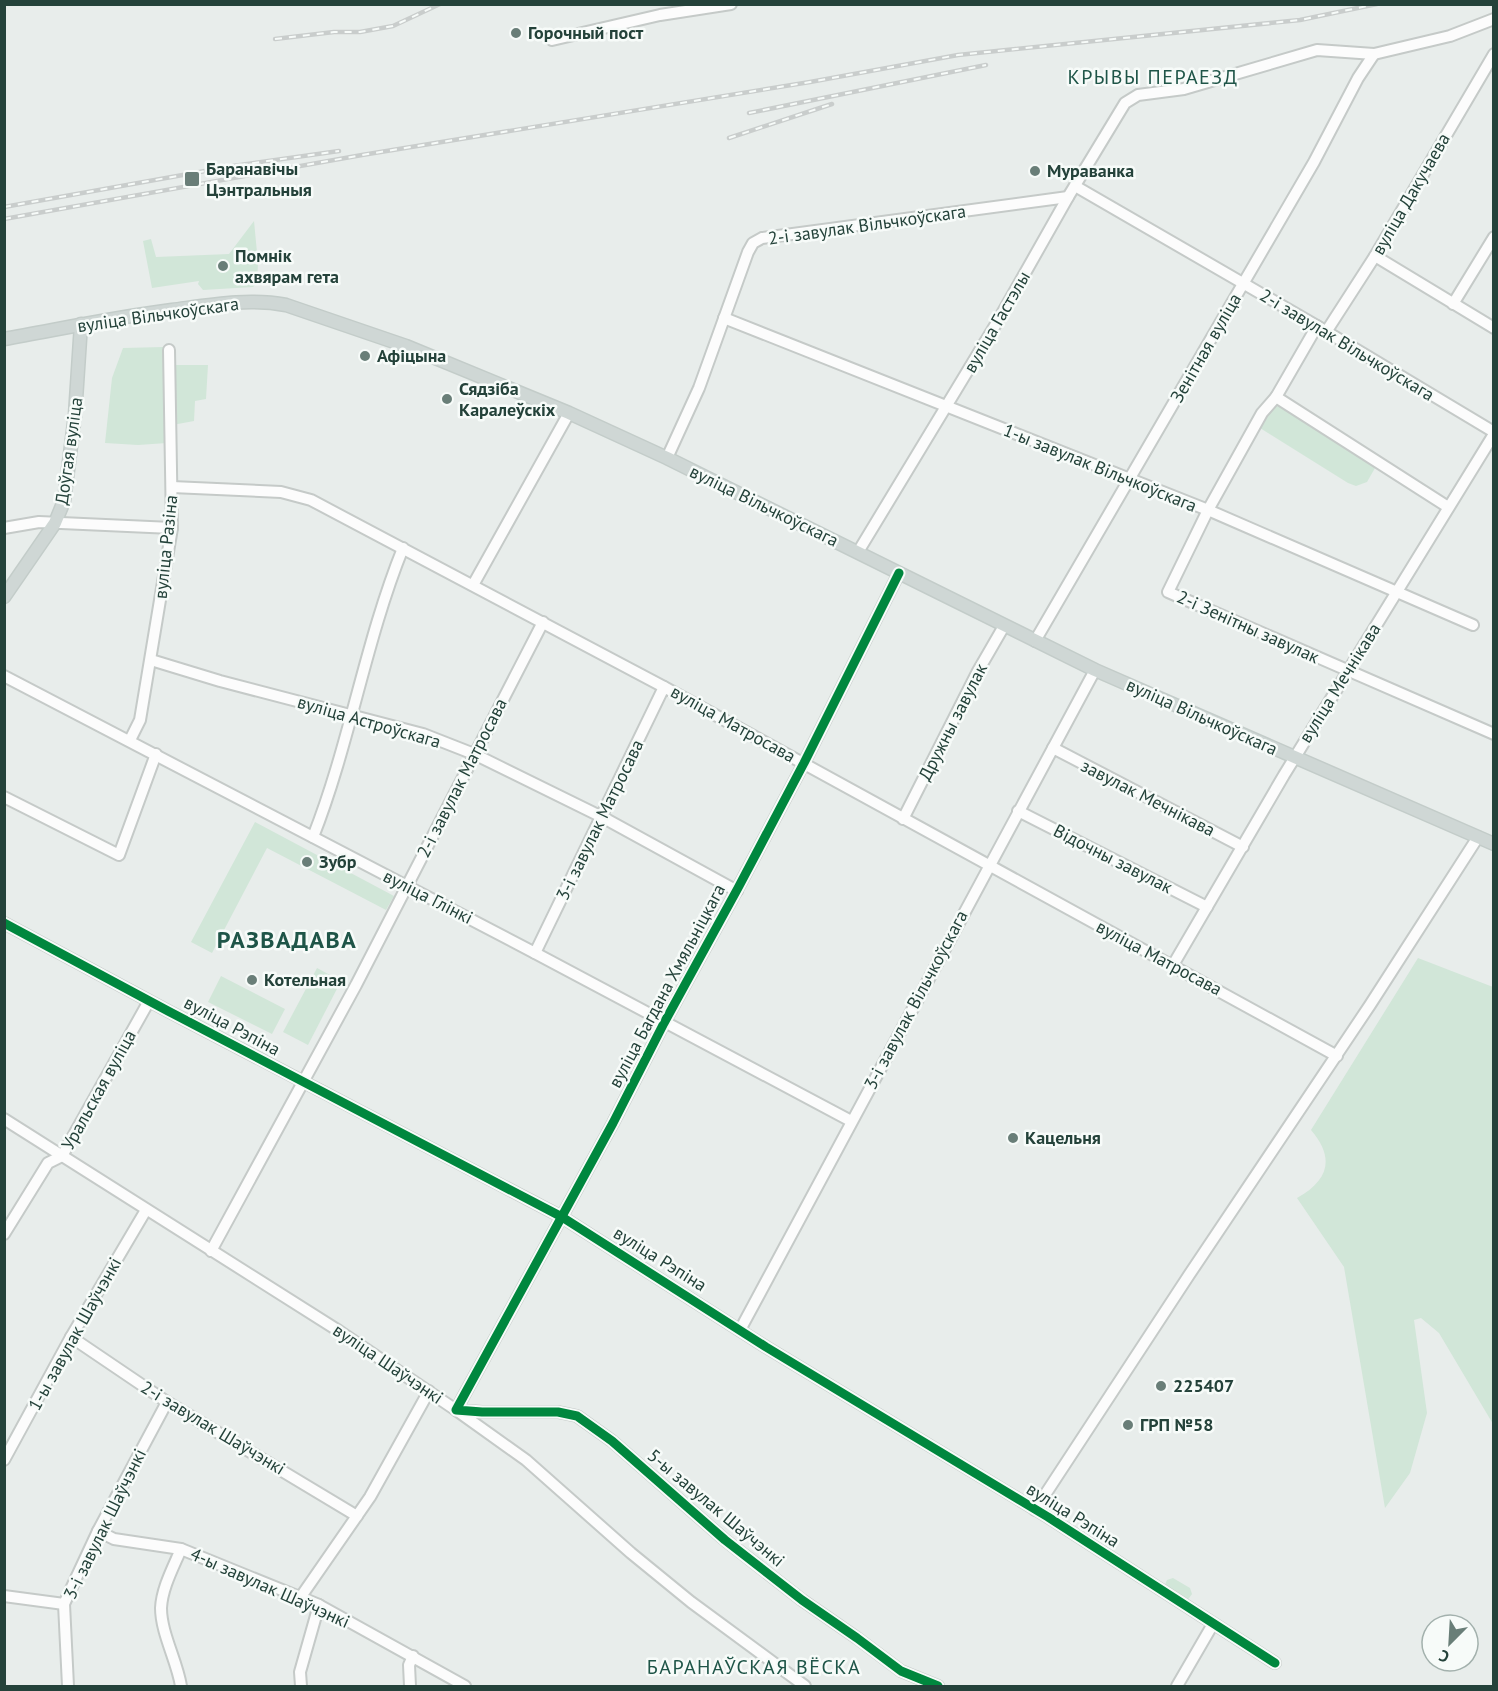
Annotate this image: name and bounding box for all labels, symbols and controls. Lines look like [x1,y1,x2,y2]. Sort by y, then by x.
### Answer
place label: Горочный пост [528,21,644,44]
marker: Горочный пост [509,26,523,40]
district label: КРЫВЫ ПЕРАЕЗД [1067,64,1239,90]
street label: вуліца Дакучаева [1366,129,1455,259]
place label: Баранавічы Цэнтральныя [206,157,312,201]
place label: Мураванка [1047,159,1134,182]
marker: Мураванка [1028,164,1042,178]
marker: Баранавічы Цэнтральныя [183,170,201,188]
street label: 2-і завулак Вільчкоўскага [766,199,967,250]
place label: Помнік ахвярам гета [235,244,339,288]
marker: Помнік ахвярам гета [216,259,230,273]
street label: вуліца Гастэлы [958,267,1035,377]
street label: 2-і завулак Вільчкоўскага [1256,283,1439,406]
street label: Зенітная вуліца [1165,289,1246,406]
street label: вуліца Вільчкоўскага [76,292,240,337]
place label: Афіцына [377,344,446,367]
marker: Афіцына [358,349,372,363]
place label: Сядзіба Каралеўскіх [459,377,556,421]
marker: Сядзіба Каралеўскіх [440,392,454,406]
street label: Доўгая вуліца [50,396,87,506]
street label: 1-ы завулак Вільчкоўскага [1000,418,1200,517]
street label: вуліца Вільчкоўскага [686,459,843,552]
street label: вуліца Разіна [149,494,182,600]
street label: 2-і Зенітны завулак [1173,585,1323,668]
street label: вуліца Мечнікава [1294,619,1386,747]
street label: Дружны завулак [913,659,992,784]
street label: вуліца Вільчкоўскага [1123,673,1281,760]
street label: вуліца Матросава [667,680,800,767]
street label: вуліца Астроўскага [295,690,443,753]
street label: 2-і завулак Матросава [411,694,512,861]
street label: 3-і завулак Матросава [551,736,648,904]
street label: завулак Мечнікава [1077,754,1219,841]
street label: Відочны завулак [1050,819,1177,899]
place label: Зубр [319,850,357,873]
marker: Зубр [300,855,314,869]
street label: вуліца Глінкі [379,864,477,929]
street label: вуліца Багдана Хмяльніцкага [603,880,730,1092]
street label: 3-і завулак Вільчкоўскага [859,906,973,1093]
street label: вуліца Матросава [1092,915,1226,1000]
district label: РАЗВАДАВА [217,924,357,955]
place label: Котельная [264,968,346,991]
marker: Котельная [245,973,259,987]
street label: вуліца Рэпіна [180,991,284,1060]
street label: Уральская вуліца [56,1026,141,1154]
place label: Кацельня [1025,1126,1101,1149]
marker: Кацельня [1006,1131,1020,1145]
street label: вуліца Рэпіна [609,1221,711,1296]
street label: 1-ы завулак Шаўчэнкі [23,1253,126,1414]
street label: вуліца Шаўчэнкі [329,1318,448,1409]
place label: 225407 [1173,1374,1234,1397]
street label: 2-і завулак Шаўчэнкі [137,1375,290,1480]
marker: 225407 [1154,1379,1168,1393]
place label: ГРП №58 [1140,1413,1214,1436]
marker: ГРП №58 [1121,1418,1135,1432]
street label: 5-ы завулак Шаўчэнкі [643,1444,790,1572]
street label: 3-і завулак Шаўчэнкі [58,1445,151,1603]
street label: вуліца Рэпіна [1022,1477,1124,1552]
street label: 4-ы завулак Шаўчэнкі [187,1542,353,1633]
north arrow [1420,1613,1480,1673]
text: С [1436,1646,1452,1668]
district label: БАРАНАЎСКАЯ ВЁСКА [647,1654,861,1680]

